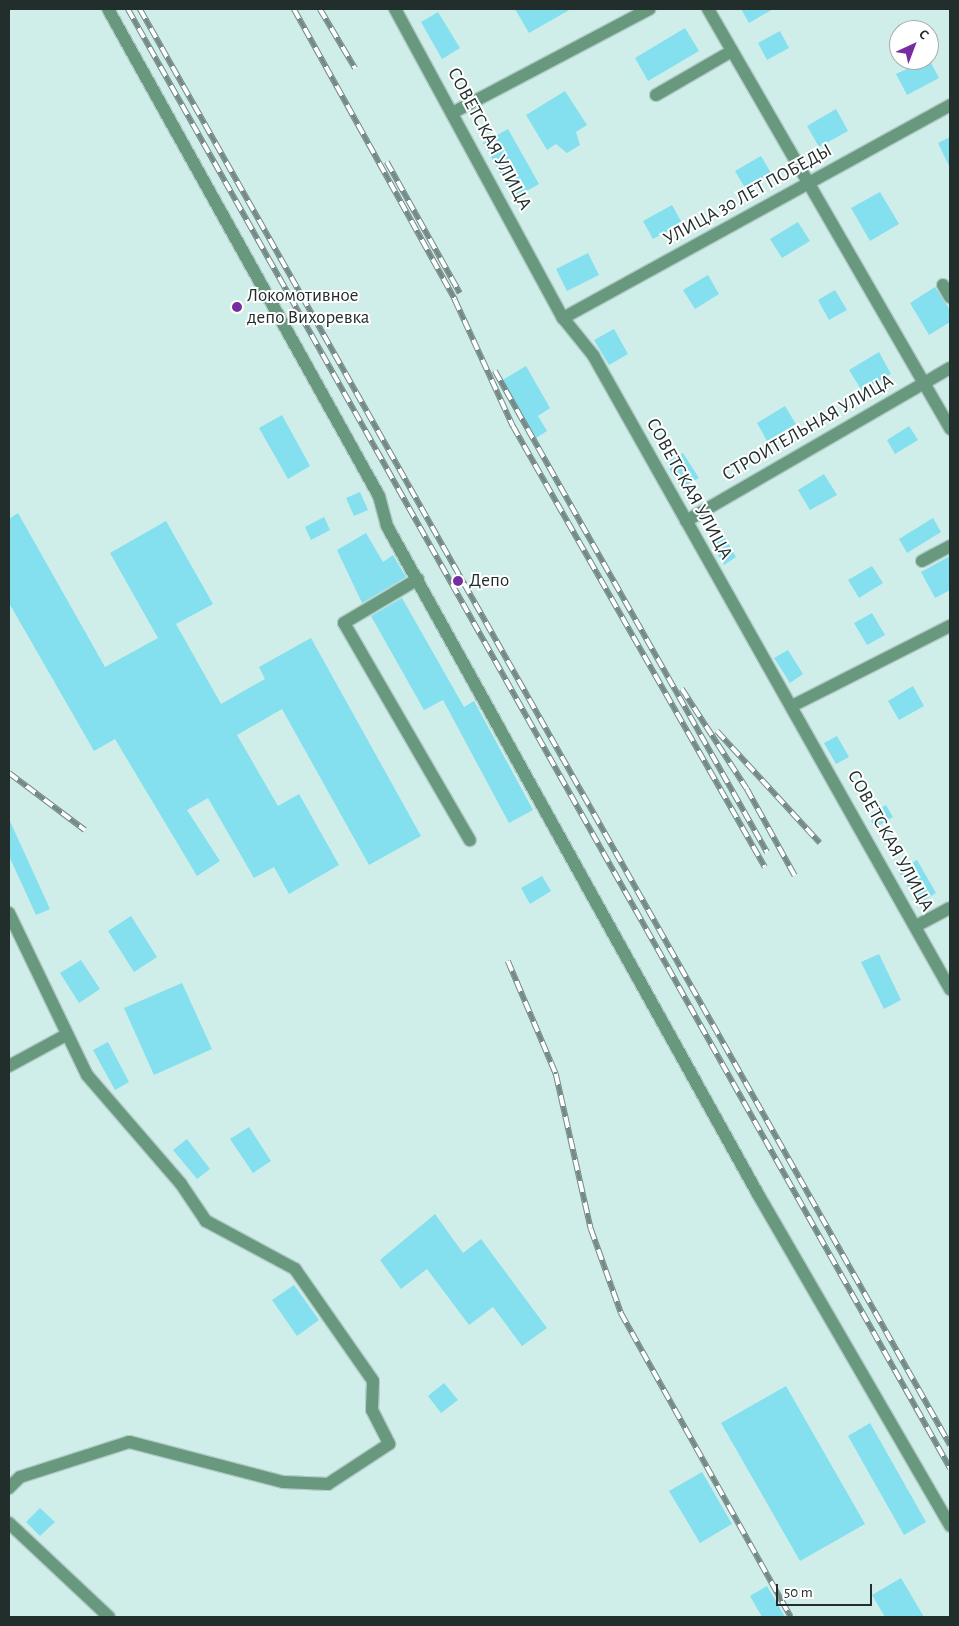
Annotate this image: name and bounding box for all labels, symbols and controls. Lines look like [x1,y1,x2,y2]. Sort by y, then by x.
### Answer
north arrow [889,20,939,70]
text: С [916,27,931,43]
street label: СОВЕТСКАЯ УЛИЦА [442,64,536,214]
street label: УЛИЦА 30 ЛЕТ ПОБЕДЫ [660,139,836,251]
place label: Локомотивное депо Вихоревка [247,285,369,329]
marker: Локомотивное депо Вихоревка [231,301,243,313]
street label: СТРОИТЕЛЬНАЯ УЛИЦА [718,370,898,486]
street label: СОВЕТСКАЯ УЛИЦА [641,414,737,564]
place label: Депо [469,570,509,592]
marker: Депо [451,574,465,588]
street label: СОВЕТСКАЯ УЛИЦА [842,766,938,916]
scale bar [779,1574,875,1606]
text: 50 m [784,1585,813,1600]

